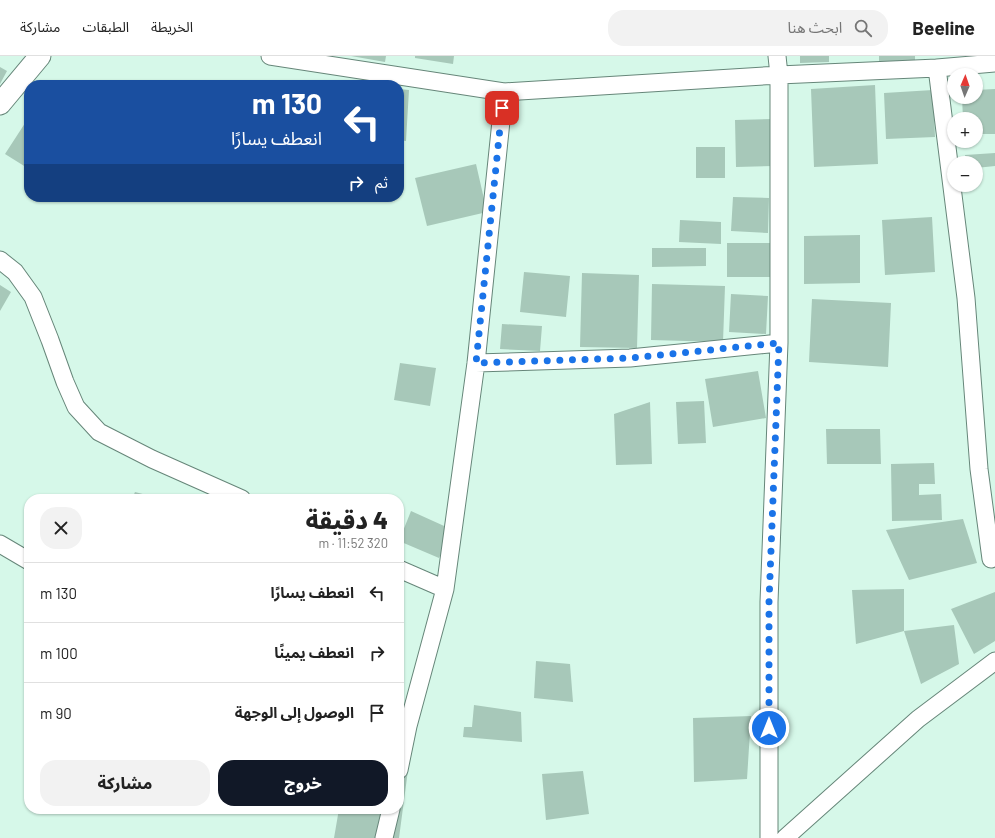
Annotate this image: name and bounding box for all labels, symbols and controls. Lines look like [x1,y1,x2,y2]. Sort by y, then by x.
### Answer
search box [608,10,888,46]
text: Beeline [912,16,975,39]
icon: search [852,17,874,39]
text: مشاركة [20,18,60,35]
text: الطبقات [82,18,129,35]
text: الخريطة [151,18,193,35]
text: ابحث هنا [788,18,842,36]
north arrow [947,68,983,104]
map controls [947,68,983,192]
text: 130 m [252,86,322,120]
pin [485,91,519,125]
icon: left [336,96,388,148]
icon: arrive [491,97,513,119]
button: + [947,112,983,148]
text: انعطف يسارًا [231,127,322,149]
button: − [947,156,983,192]
icon: right [345,172,367,194]
text: ثم [375,173,388,191]
text: 4 دقيقة [306,505,388,534]
button: close [40,507,82,549]
text: 320 m · 11:52 [318,535,388,551]
icon: left [366,582,388,604]
text: انعطف يسارًا [270,583,354,601]
text: 130 m [40,584,77,602]
icon: right [366,642,388,664]
text: انعطف يمينًا [274,643,354,661]
text: 100 m [40,644,78,662]
icon: arrive [366,702,388,724]
text: الوصول إلى الوجهة [235,703,354,721]
text: 90 m [40,704,72,722]
position arrow [748,707,790,749]
button: مشاركة [40,760,210,806]
button: خروج [218,760,388,806]

